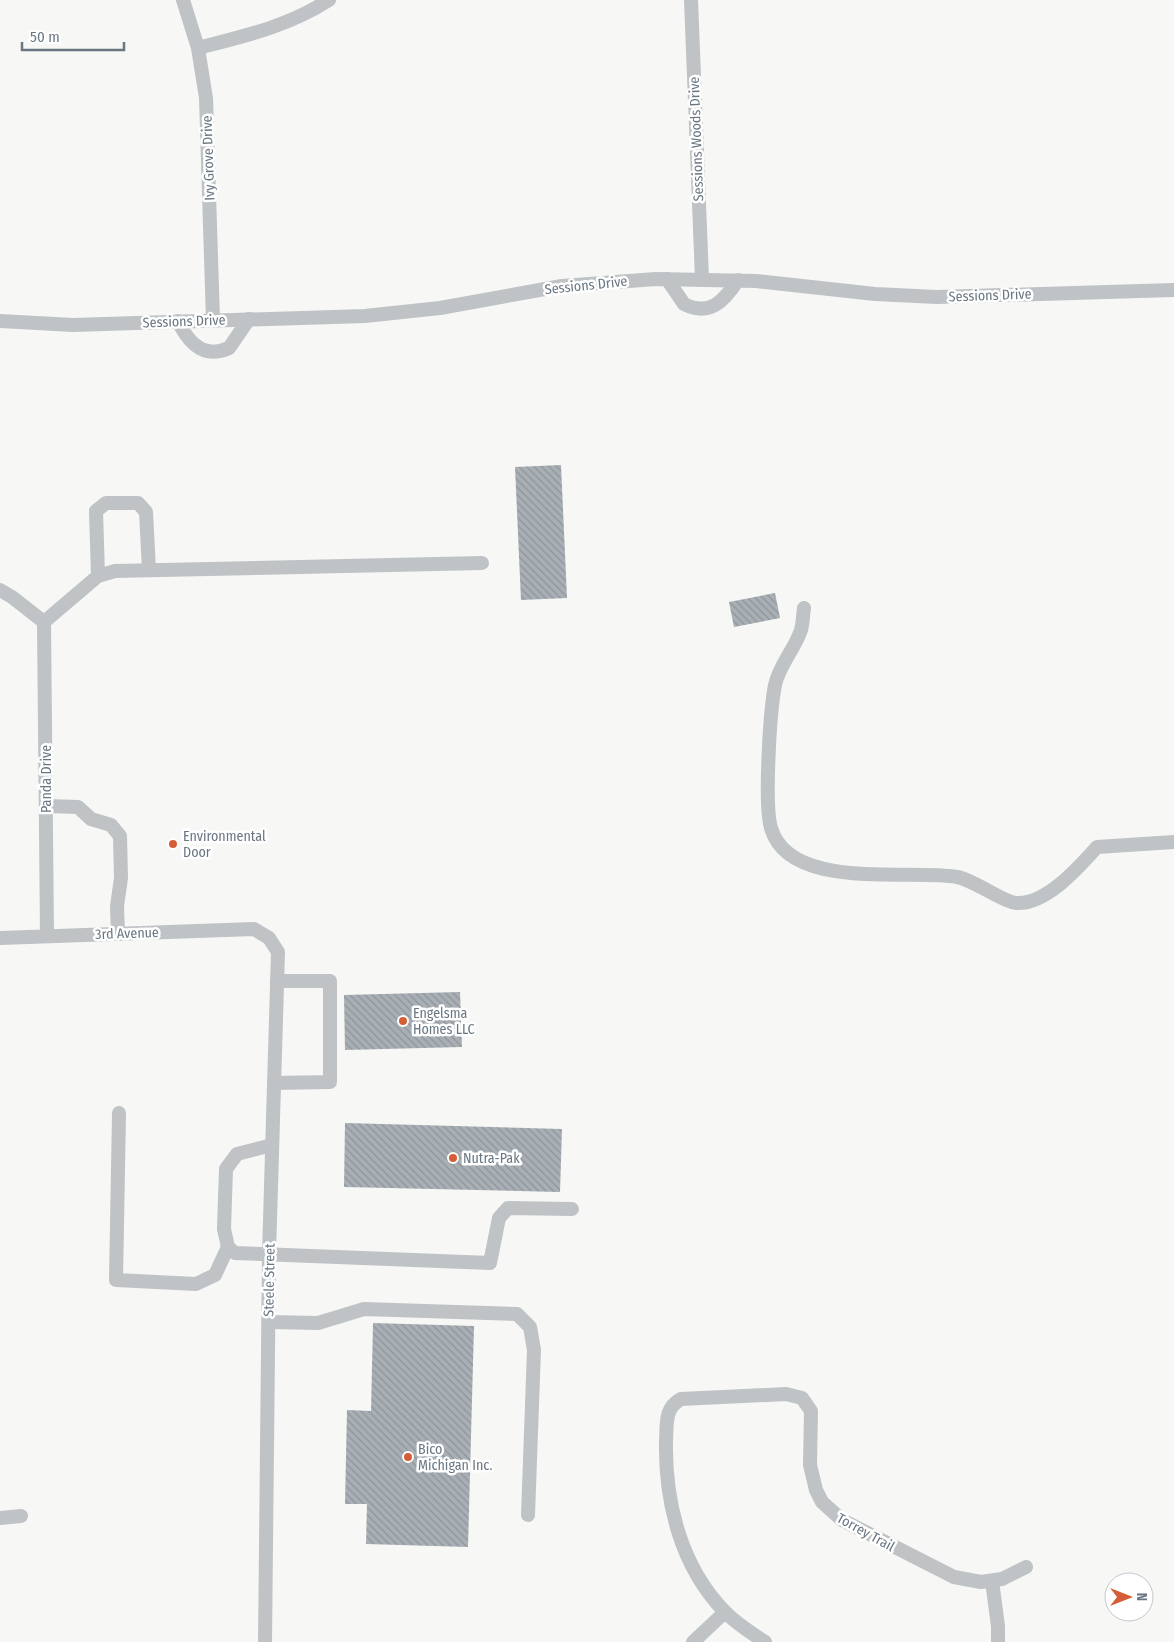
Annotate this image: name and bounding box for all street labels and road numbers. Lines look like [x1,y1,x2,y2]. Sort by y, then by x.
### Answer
street label: Sessions Woods Drive [686,76,707,202]
street label: Ivy Grove Drive [199,115,218,201]
street label: Sessions Drive [544,273,628,298]
street label: Sessions Drive [948,286,1032,305]
street label: Sessions Drive [142,312,226,331]
street label: Panda Drive [38,745,55,813]
street label: 3rd Avenue [95,924,159,943]
street label: Steele Street [260,1243,279,1317]
street label: Torrey Trail [834,1510,898,1555]

